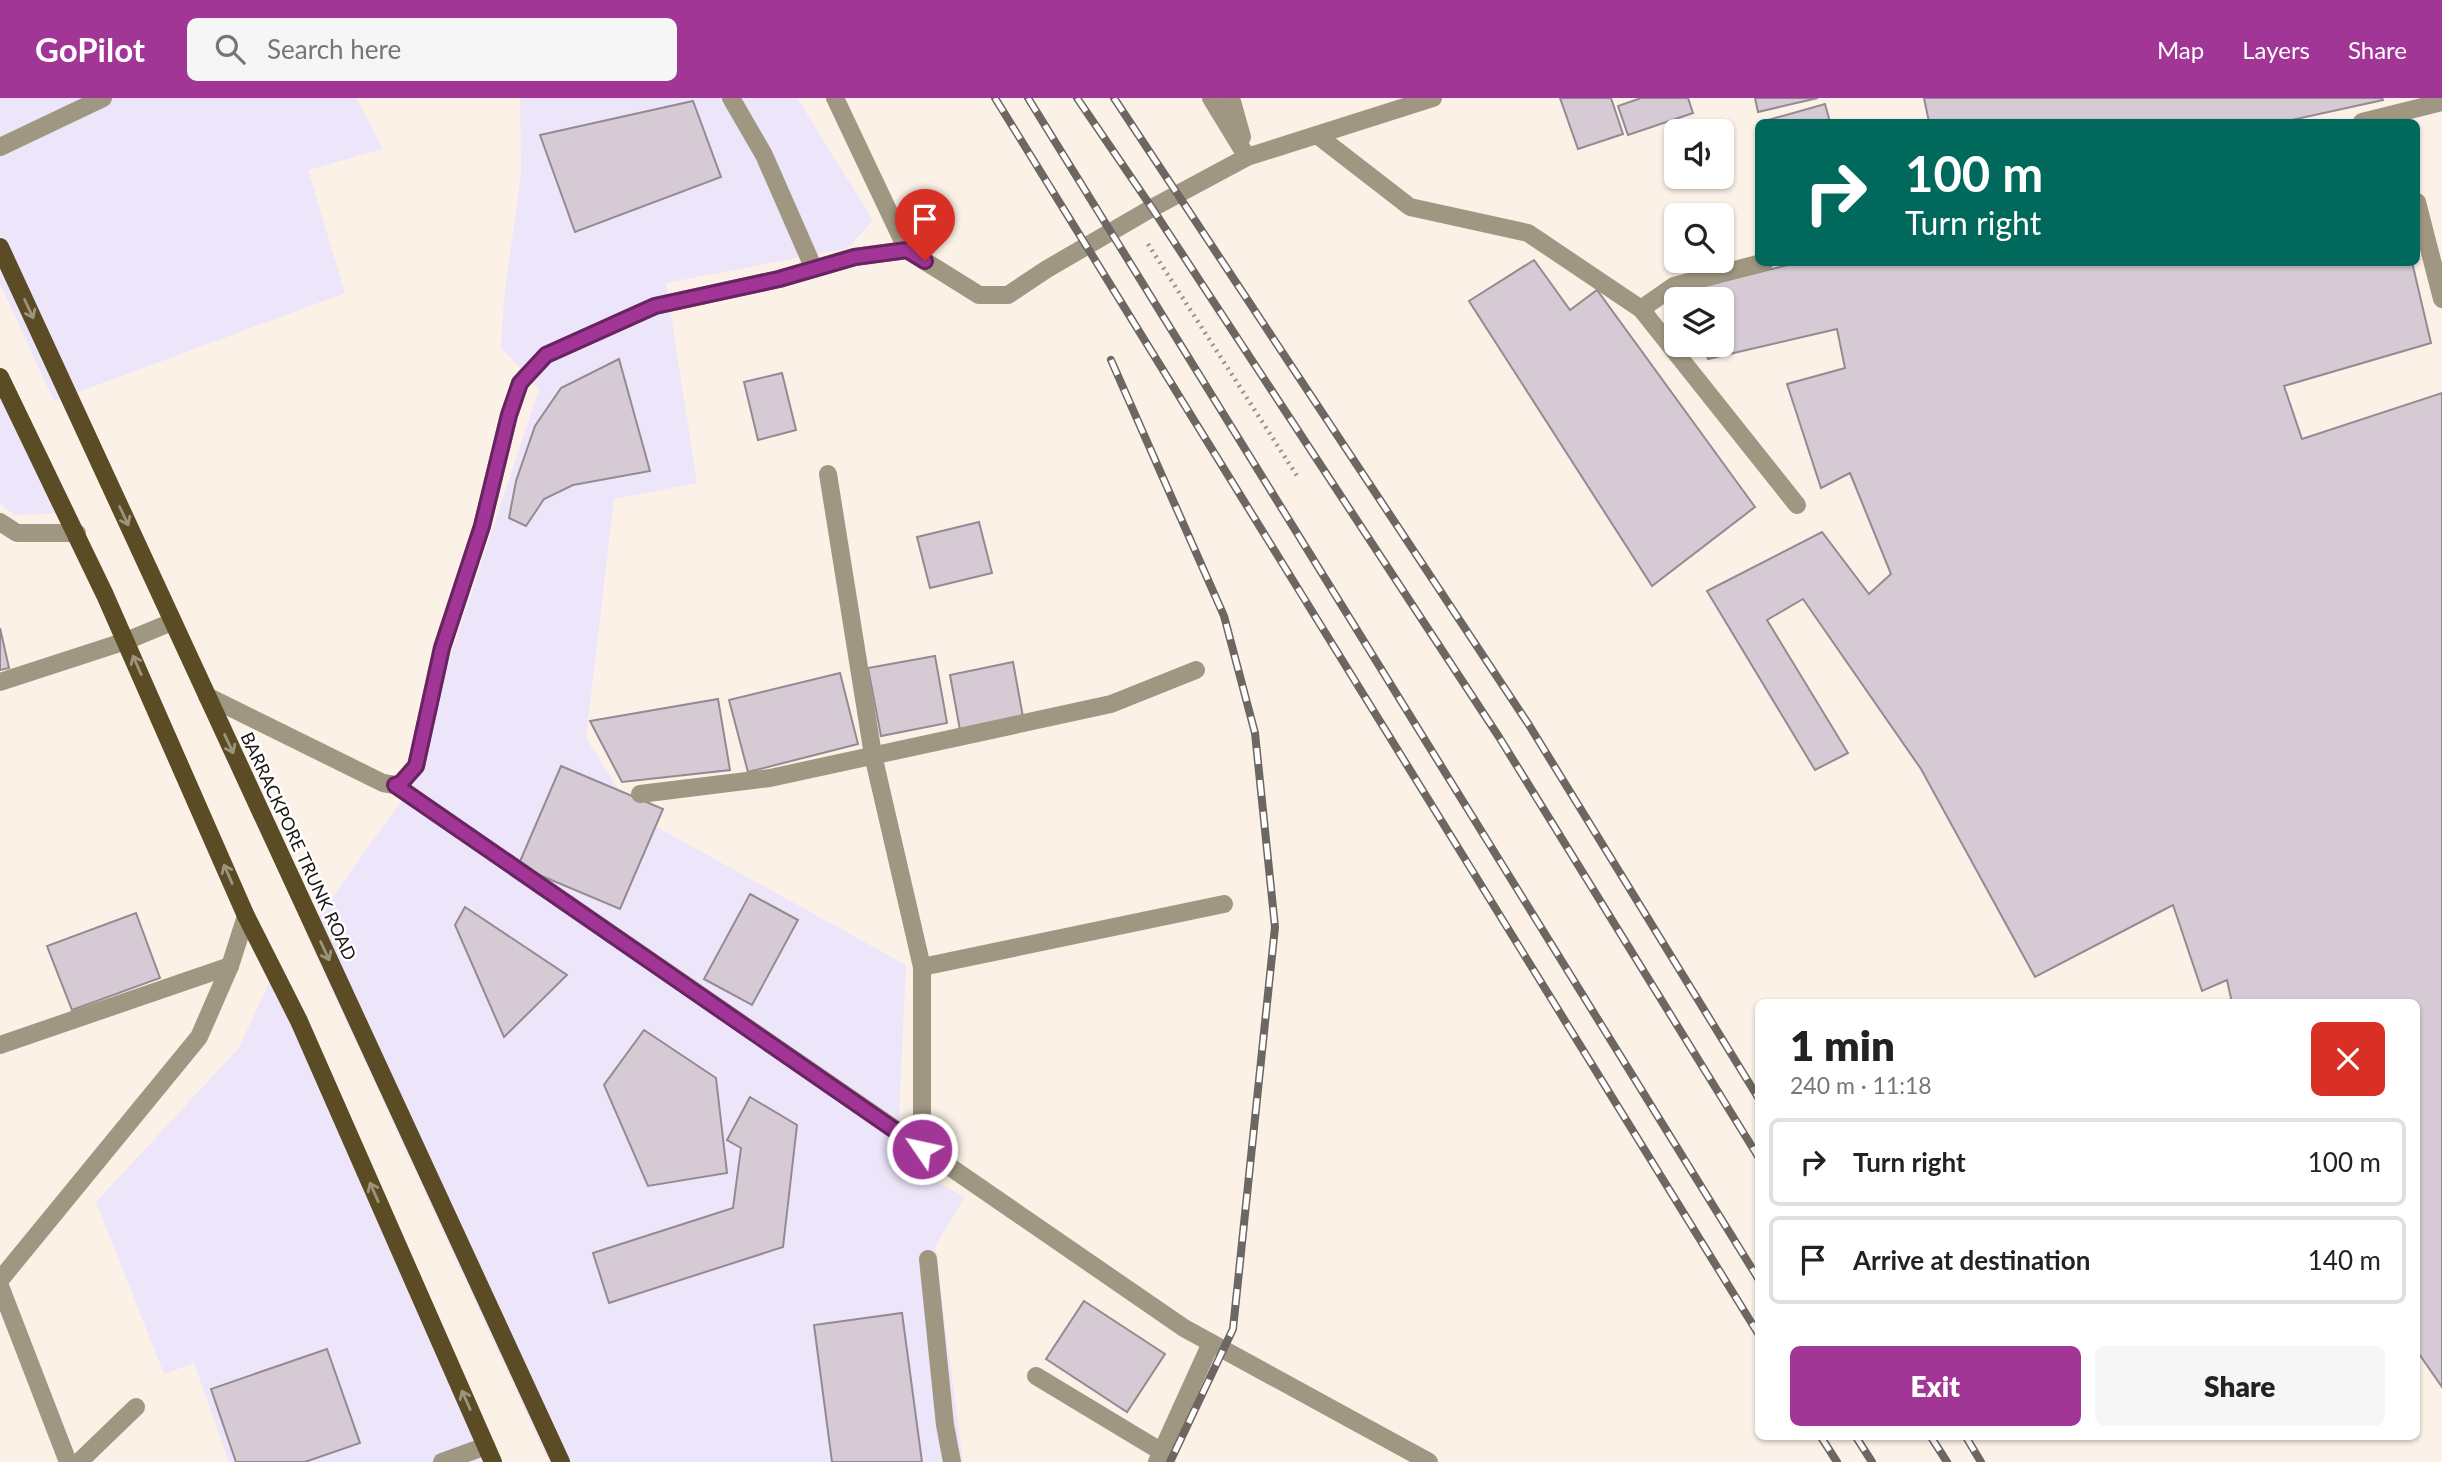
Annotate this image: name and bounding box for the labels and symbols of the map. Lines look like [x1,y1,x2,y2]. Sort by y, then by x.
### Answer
pin [895,189,955,261]
one-way arrow [22,298,36,319]
one-way arrow [117,505,131,526]
one-way arrow [130,655,143,676]
street label: BARRACKPORE TRUNK ROAD [236,728,362,964]
one-way arrow [224,734,237,755]
one-way arrow [221,863,234,885]
one-way arrow [319,940,332,961]
position arrow [885,1112,959,1186]
one-way arrow [367,1181,380,1203]
one-way arrow [459,1390,472,1411]

